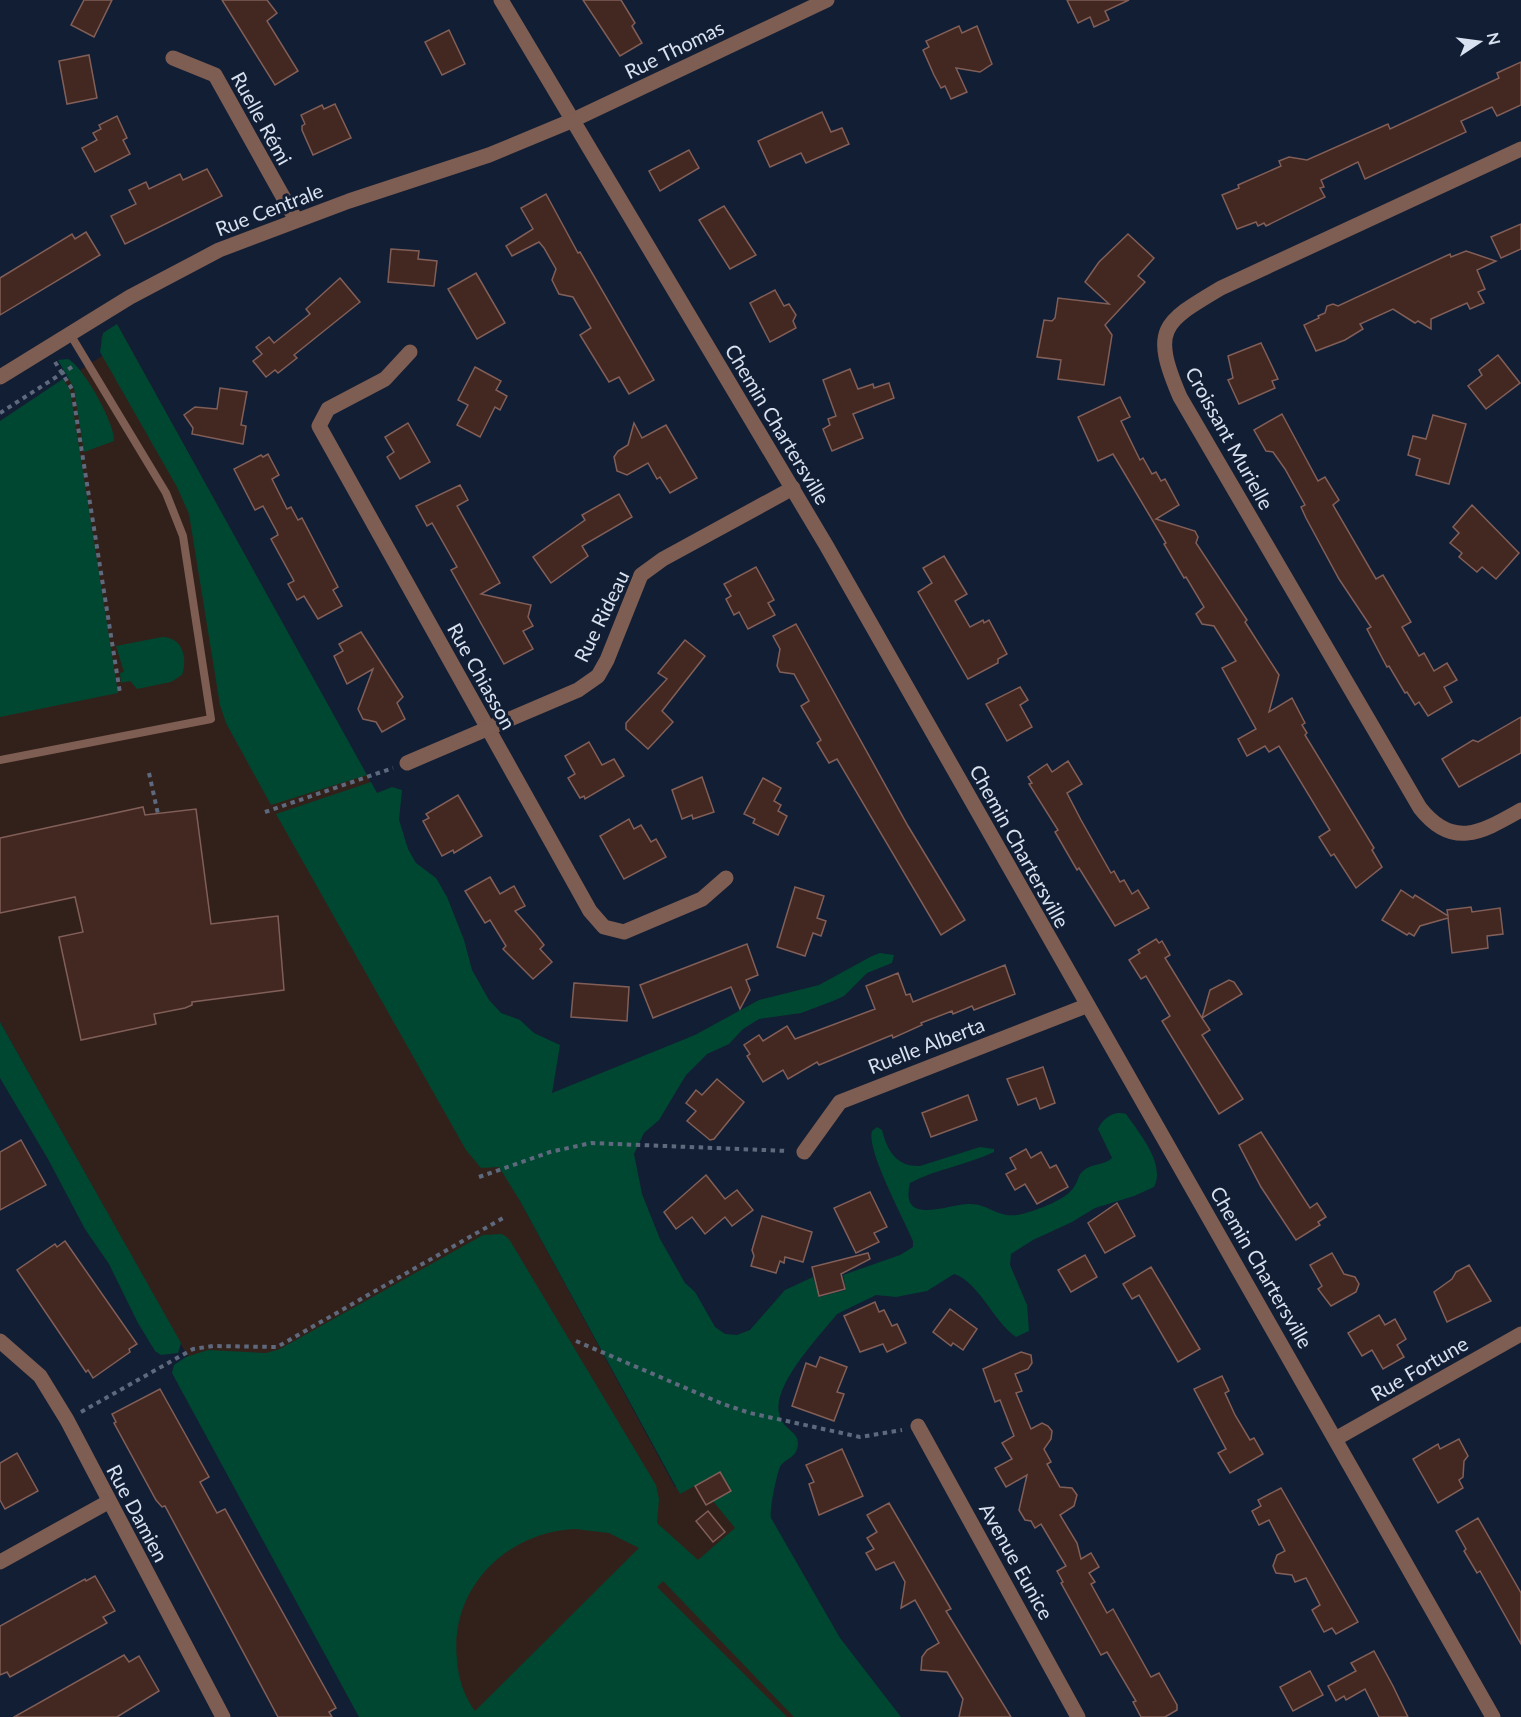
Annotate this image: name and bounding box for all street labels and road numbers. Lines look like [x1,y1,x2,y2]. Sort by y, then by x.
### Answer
street label: Rue Thomas [620,15,728,83]
street label: Ruelle Rémi [227,67,297,169]
street label: Rue Centrale [212,178,326,240]
street label: Chemin Chartersville [721,339,835,509]
street label: Croissant Murielle [1181,363,1279,513]
street label: Rue Rideau [569,566,633,666]
street label: Rue Chiasson [443,619,521,733]
street label: Chemin Chartersville [965,760,1075,932]
street label: Ruelle Alberta [864,1012,988,1078]
street label: Chemin Chartersville [1206,1182,1318,1352]
street label: Rue Fortune [1366,1331,1472,1405]
street label: Rue Damien [102,1460,174,1566]
street label: Avenue Eunice [975,1499,1059,1623]

